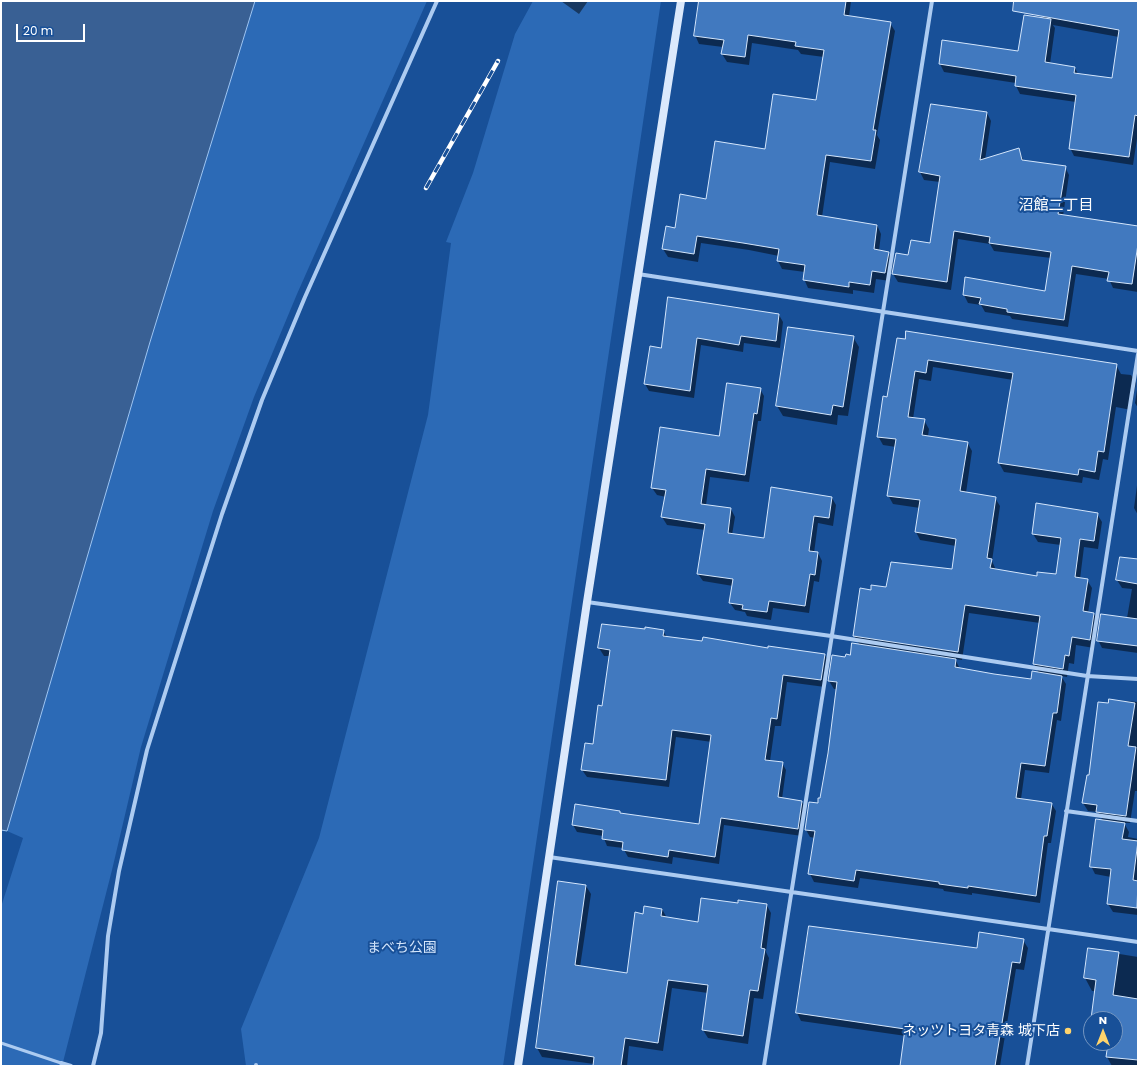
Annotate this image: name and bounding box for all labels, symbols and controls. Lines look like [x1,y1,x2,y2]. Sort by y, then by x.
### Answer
scale bar [18,16,87,42]
text: 20 m [23,22,53,39]
district label: 沼館二丁目 [1019,197,1093,215]
park label: まべち公園 [367,940,437,956]
north arrow [1083,1011,1123,1051]
text: N [1099,1012,1107,1028]
place label: ネッツトヨタ青森 城下店 [902,1023,1060,1039]
marker: ネッツトヨタ青森 城下店 [1063,1026,1073,1036]

